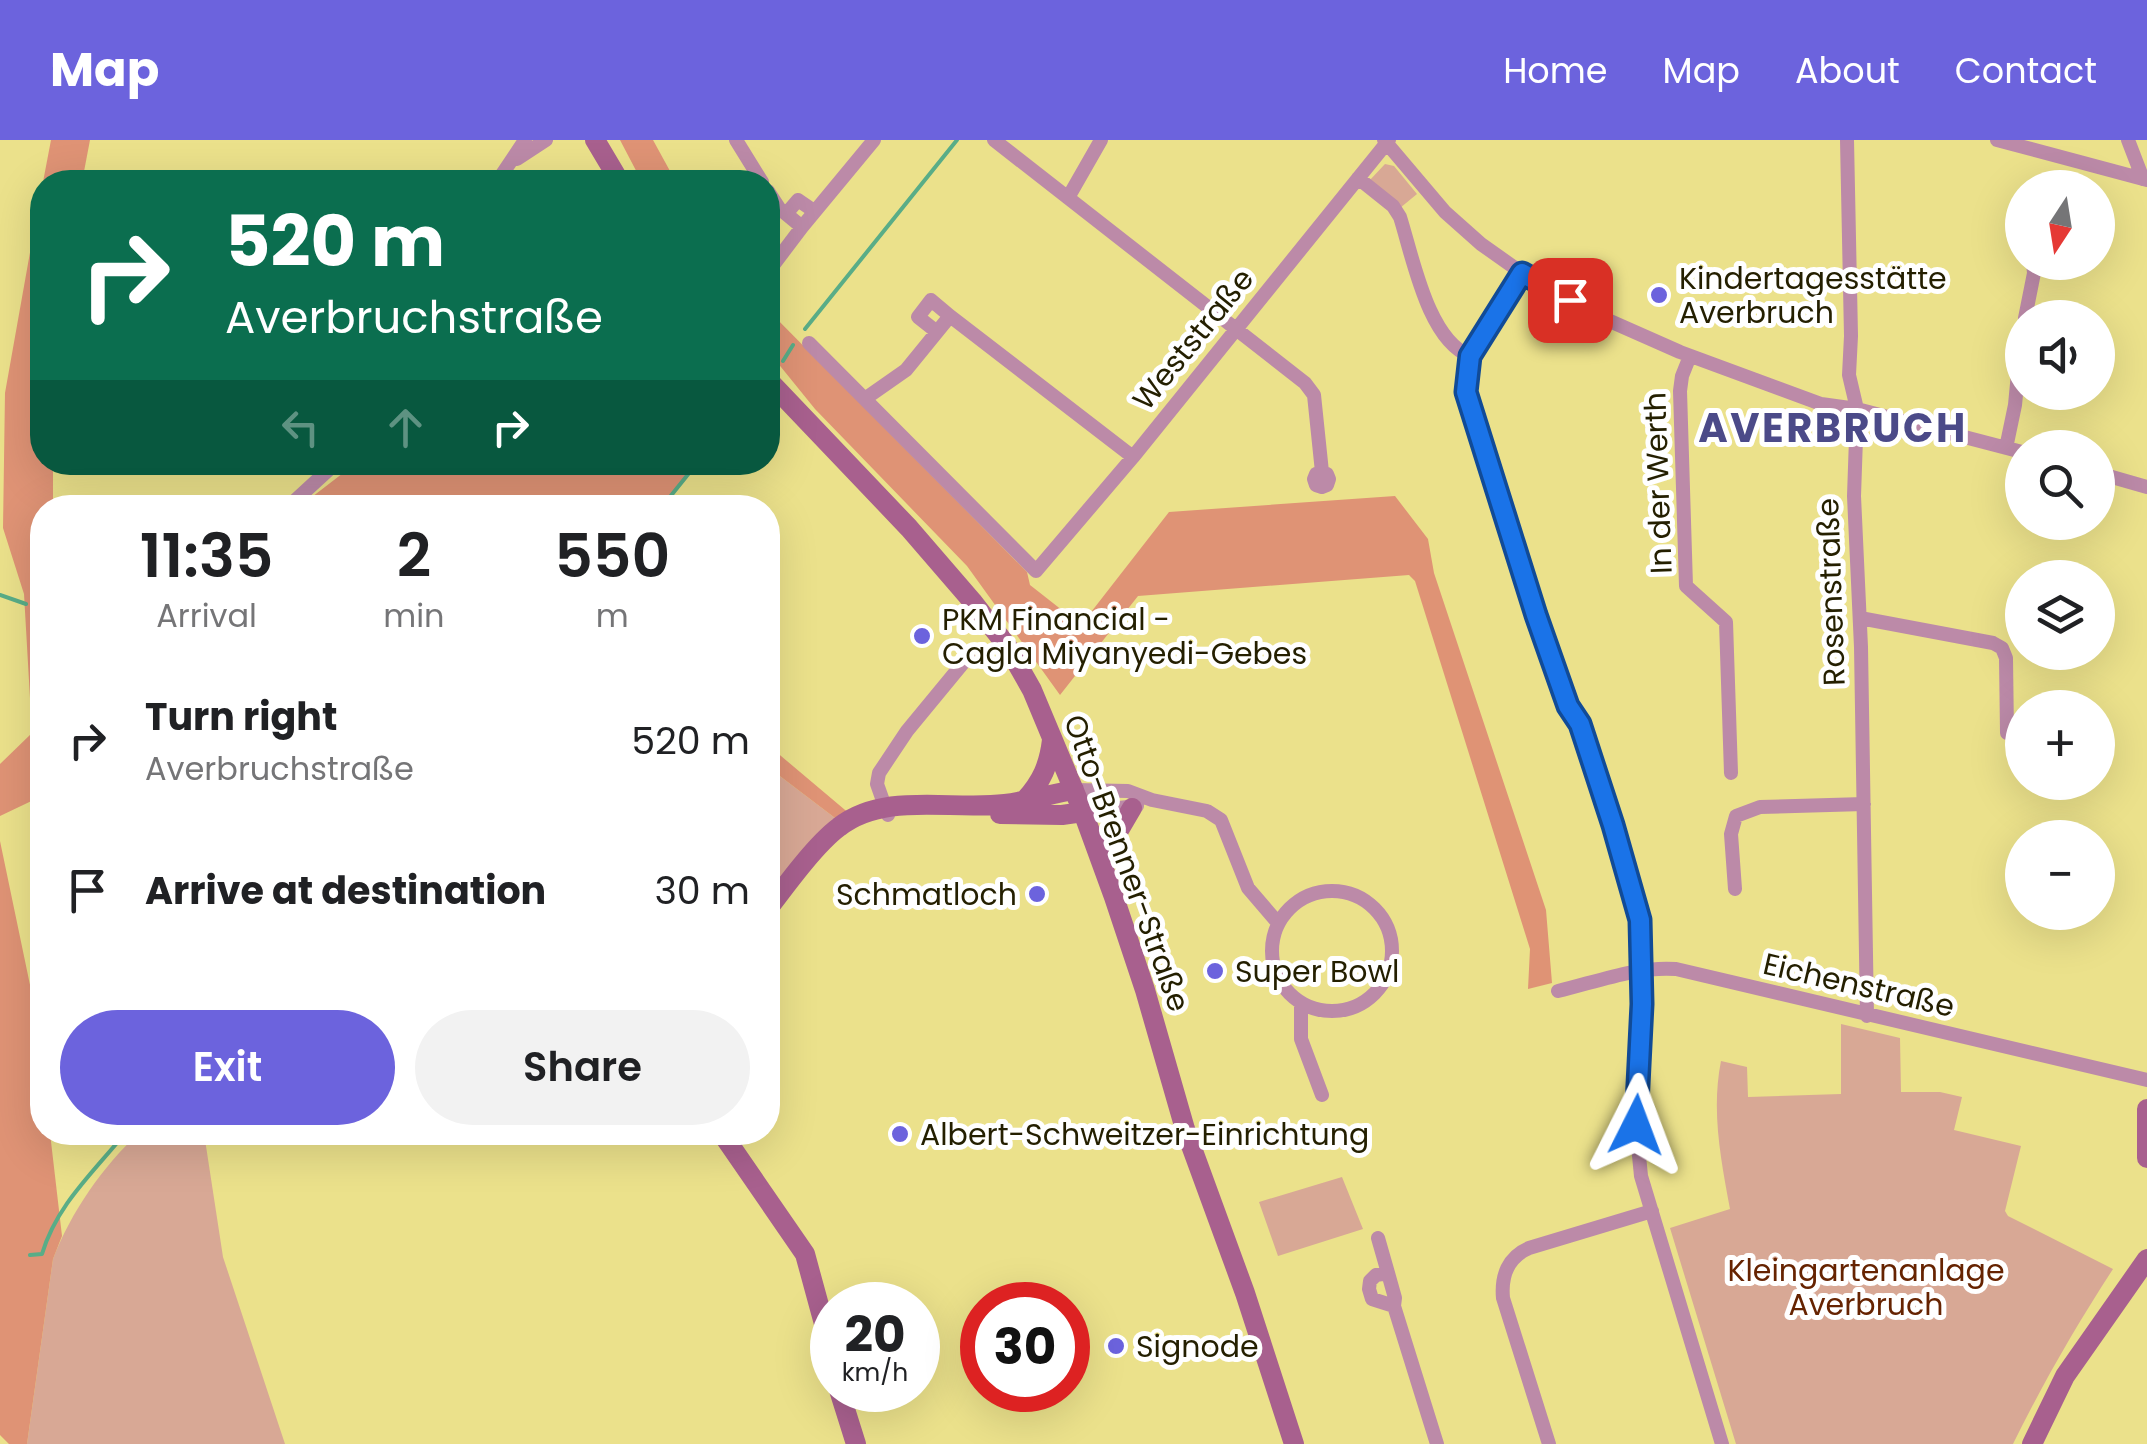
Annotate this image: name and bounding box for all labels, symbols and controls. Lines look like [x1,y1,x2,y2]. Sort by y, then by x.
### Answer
text: Map [50,36,159,103]
text: Home [1503,46,1608,95]
text: Map [1663,46,1740,95]
text: About [1795,46,1900,95]
text: Contact [1955,46,2097,95]
north arrow [2005,170,2115,280]
map controls [2005,170,2115,930]
text: 520 m [225,192,445,291]
icon: right [60,210,190,340]
place label: Kindertagesstätte Averbruch [1679,257,1947,334]
pin [1528,258,1613,343]
street label: Weststraße [1122,259,1264,419]
icon: arrive [1543,273,1598,328]
marker: Kindertagesstätte Averbruch [1648,284,1670,306]
text: Averbruchstraße [225,286,603,349]
button: sound [2005,300,2115,410]
street label: In der Werth [1633,391,1683,575]
icon: left [273,400,328,455]
icon: ahead [378,400,433,455]
icon: right [483,400,538,455]
district label: AVERBRUCH [1698,400,1968,456]
button: search [2005,430,2115,540]
street label: Rosenstraße [1806,497,1856,687]
text: 11:35 [140,514,274,598]
text: 2 [397,514,431,598]
text: 550 [554,514,670,598]
button: layers [2005,560,2115,670]
text: Arrival [156,593,257,638]
text: min [383,593,445,638]
text: m [596,593,629,638]
place label: PKM Financial - Cagla Miyanyedi-Gebes [942,598,1307,675]
marker: PKM Financial - Cagla Miyanyedi-Gebes [911,625,933,647]
text: Turn right [145,690,337,743]
button: + [2005,690,2115,800]
street label: Otto-Brenner-Straße [1053,709,1201,1017]
icon: right [60,713,115,768]
text: 520 m [631,714,750,767]
text: Averbruchstraße [145,746,414,791]
button: − [2005,820,2115,930]
icon: arrive [60,863,115,918]
text: Arrive at destination [145,864,546,917]
text: 30 m [654,864,750,917]
place label: Schmatloch [836,873,1017,916]
marker: Schmatloch [1026,883,1048,905]
street label: Eichenstraße [1759,942,1959,1028]
place label: Super Bowl [1235,950,1399,993]
marker: Super Bowl [1204,960,1226,982]
button: Exit [60,1010,395,1125]
button: Share [415,1010,750,1125]
position arrow [1584,1073,1688,1177]
place label: Albert-Schweitzer-Einrichtung [920,1113,1369,1156]
marker: Albert-Schweitzer-Einrichtung [889,1123,911,1145]
park label: Kleingartenanlage Averbruch [1727,1249,2005,1326]
speed limit sign: 30 [960,1282,1090,1412]
text: 20 [844,1299,906,1370]
place label: Signode [1136,1325,1259,1368]
marker: Signode [1105,1335,1127,1357]
text: km/h [842,1355,908,1390]

